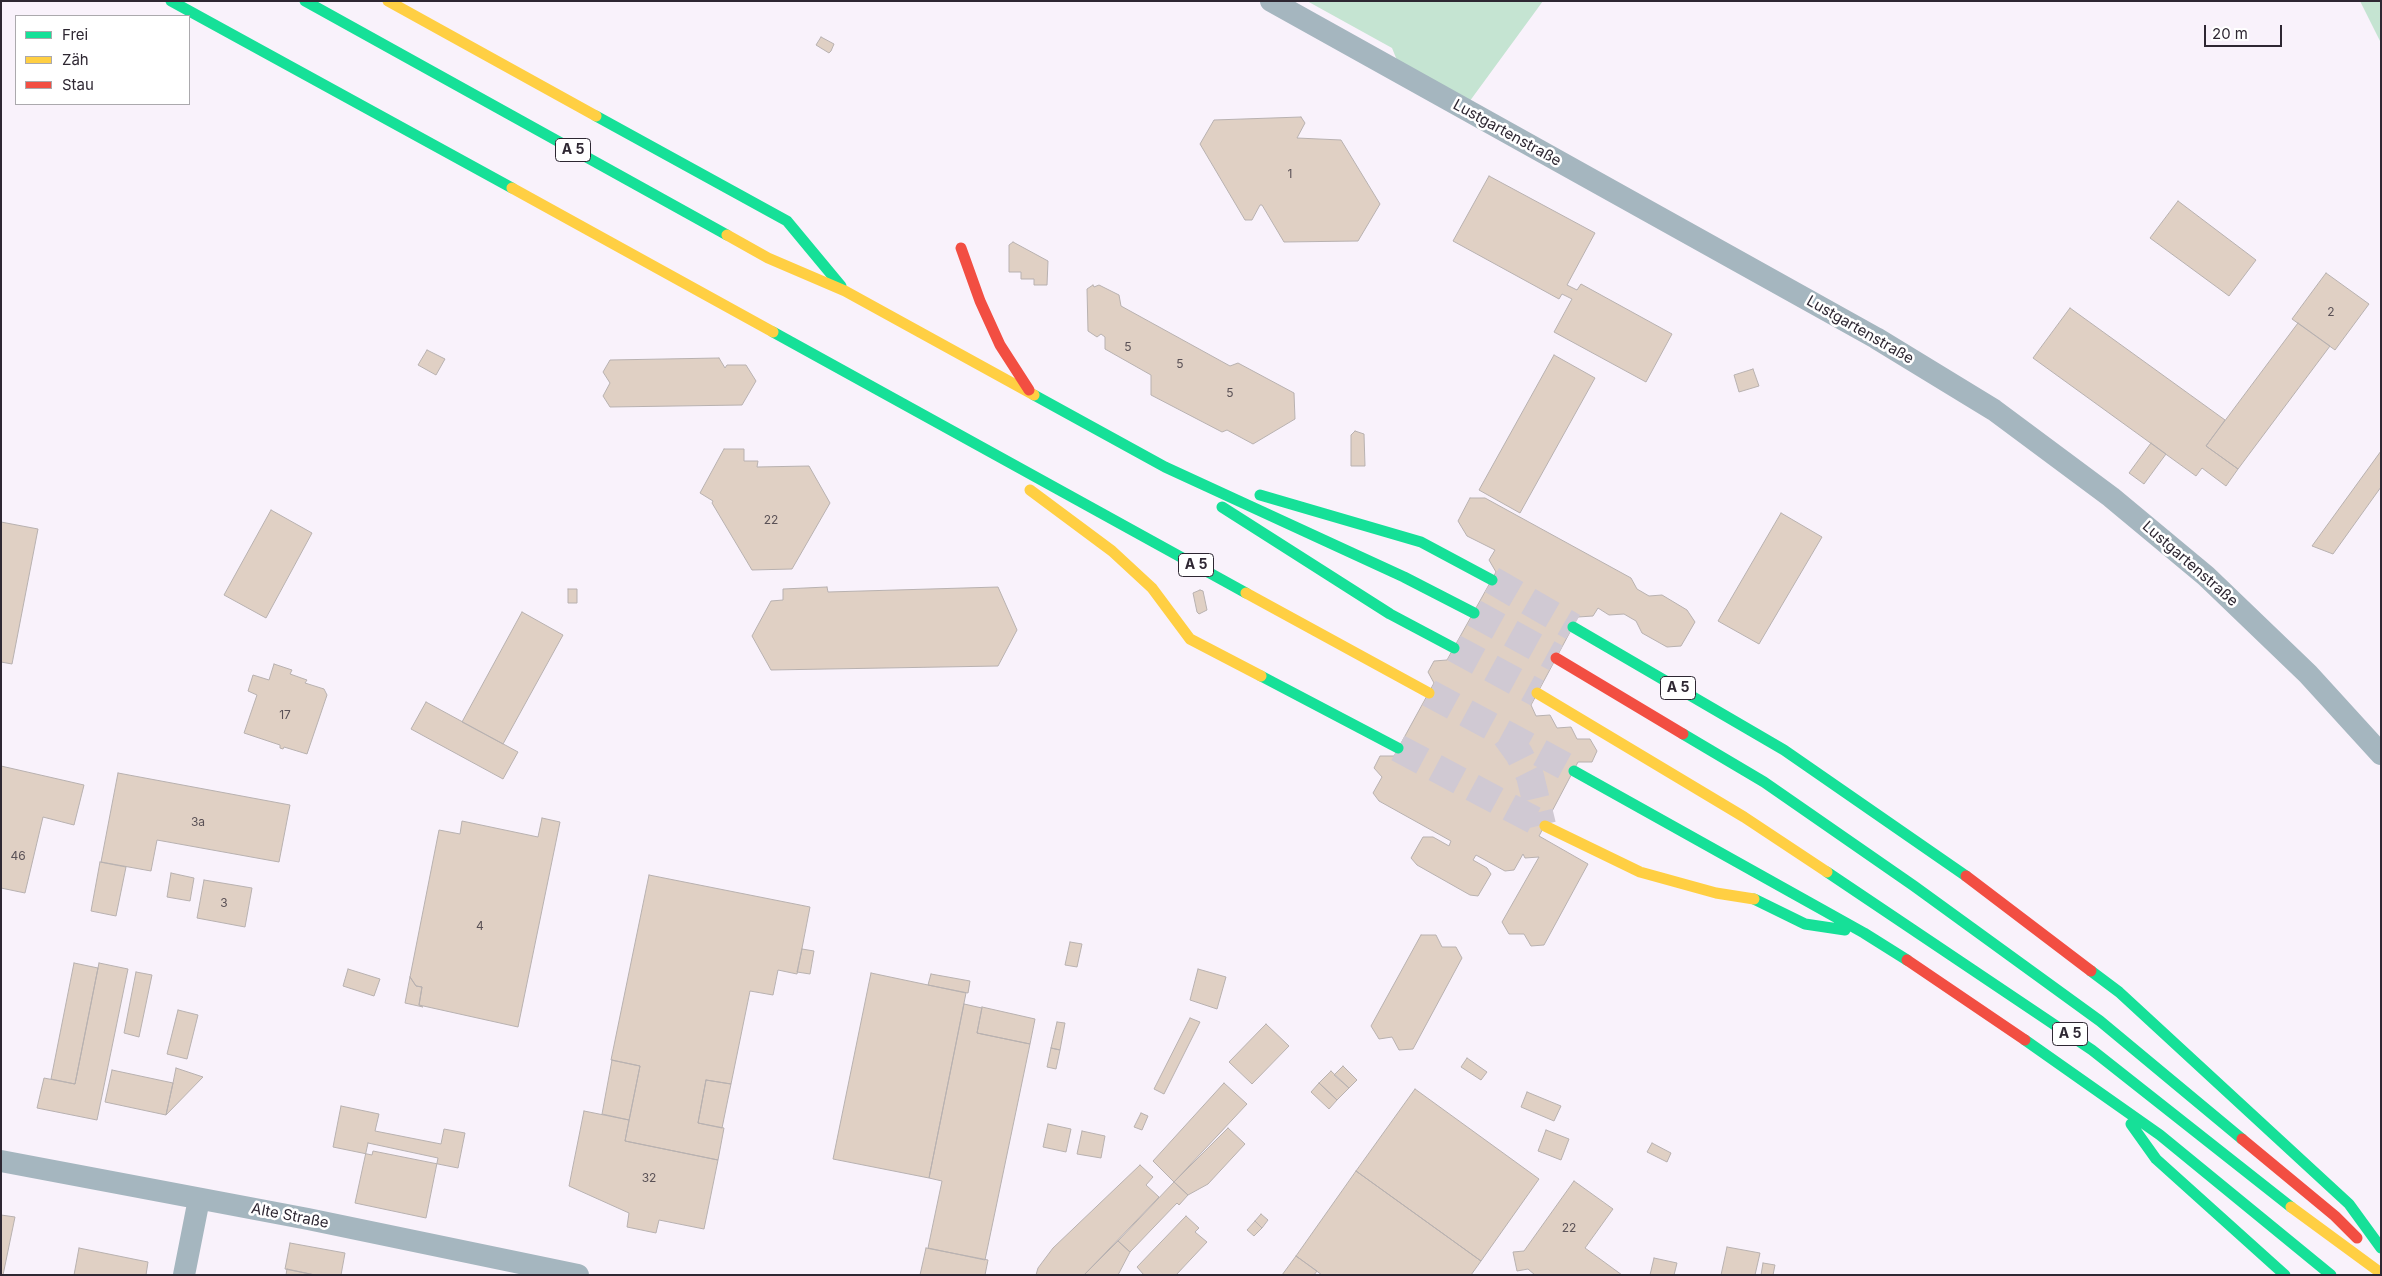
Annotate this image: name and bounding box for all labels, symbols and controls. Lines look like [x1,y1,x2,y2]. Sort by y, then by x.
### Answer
legend [15,15,190,105]
scale bar [2207,15,2284,47]
text: 20 m [2212,24,2248,43]
text: Frei [62,25,88,44]
text: Zäh [62,50,89,69]
text: Stau [62,75,94,94]
street label: Lustgartenstraße [1450,96,1564,170]
road number: A 5 [556,138,590,162]
house number: 1 [1288,167,1292,181]
street label: Lustgartenstraße [1803,292,1917,368]
house number: 2 [2327,305,2335,319]
house number: 5 [1124,340,1132,354]
house number: 5 [1176,357,1184,371]
house number: 5 [1226,386,1234,400]
house number: 22 [764,513,778,527]
street label: Lustgartenstraße [2139,518,2241,610]
road number: A 5 [1178,554,1214,576]
road number: A 5 [1660,676,1696,700]
house number: 17 [279,708,291,722]
house number: 3a [191,815,205,829]
house number: 46 [10,849,26,863]
house number: 3 [220,896,228,910]
house number: 4 [476,919,484,933]
road number: A 5 [2052,1022,2088,1046]
house number: 32 [642,1171,656,1185]
street label: Alte Straße [250,1200,330,1232]
house number: 22 [1562,1221,1576,1235]

